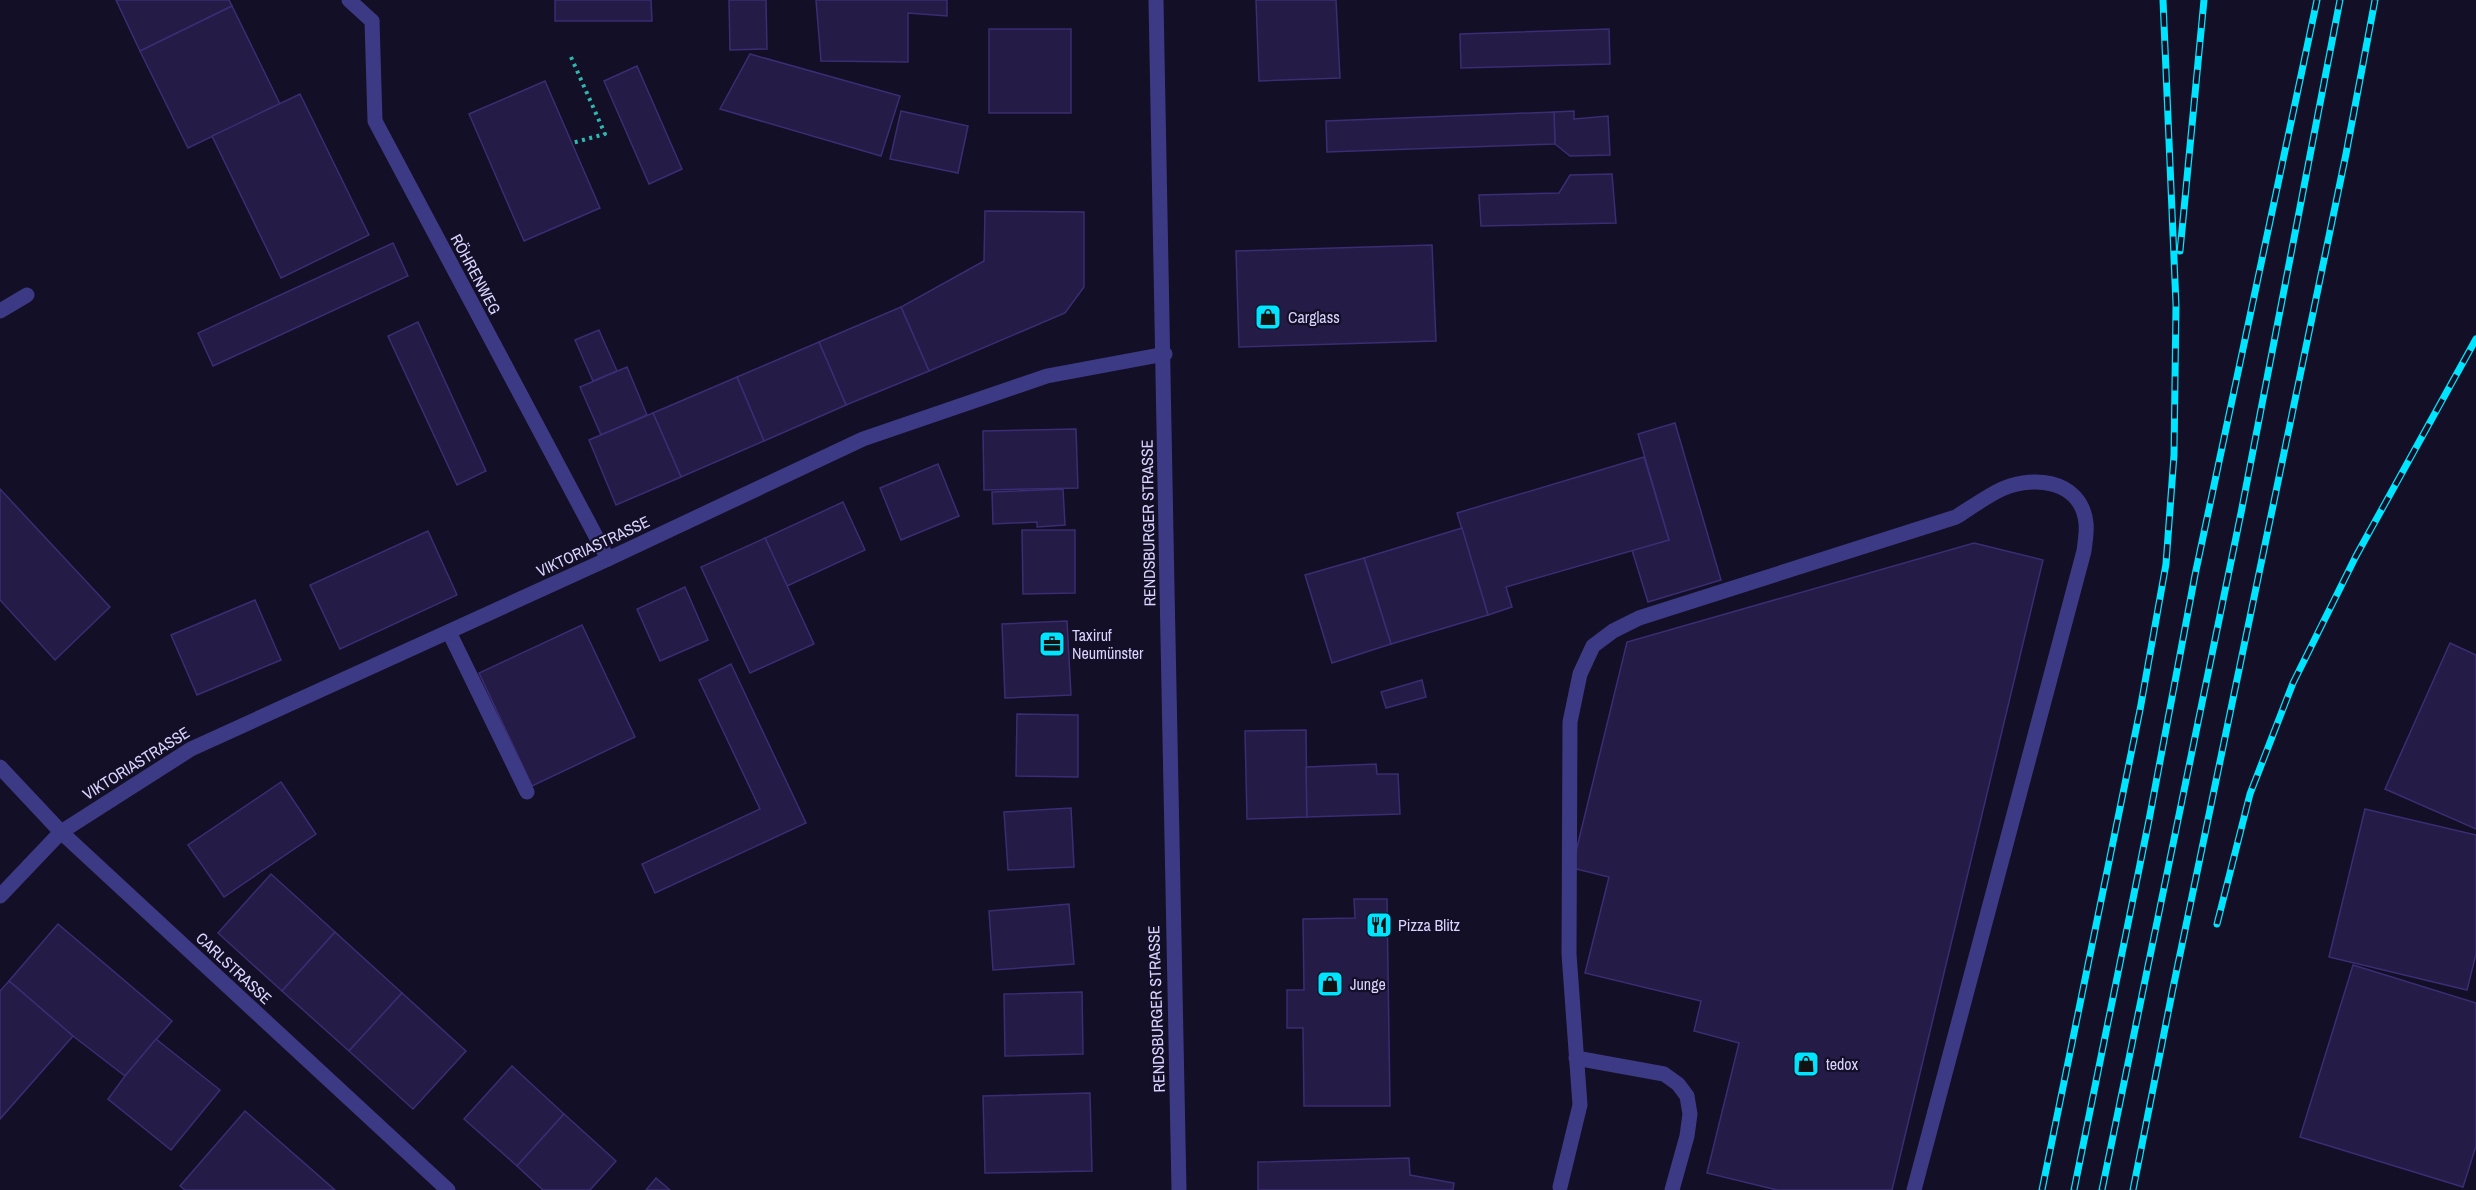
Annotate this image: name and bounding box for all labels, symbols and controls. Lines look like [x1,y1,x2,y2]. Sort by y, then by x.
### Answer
street label: RÖHRENWEG [446,230,506,318]
shop icon: Carglass [1253,302,1283,332]
place label: Carglass [1288,306,1340,328]
street label: RENDSBURGER STRASSE [1136,439,1160,607]
street label: VIKTORIASTRASSE [533,510,653,582]
place label: Taxiruf Neumünster [1072,624,1144,664]
office icon: Taxiruf Neumünster [1037,629,1067,659]
street label: VIKTORIASTRASSE [78,721,194,805]
restaurant icon: Pizza Blitz [1364,910,1394,940]
place label: Pizza Blitz [1398,914,1460,936]
street label: RENDSBURGER STRASSE [1142,925,1170,1093]
street label: CARLSTRASSE [191,927,277,1009]
shop icon: Junge [1315,969,1345,999]
place label: Junge [1350,973,1386,995]
shop icon: tedox [1791,1049,1821,1079]
place label: tedox [1826,1053,1859,1075]

